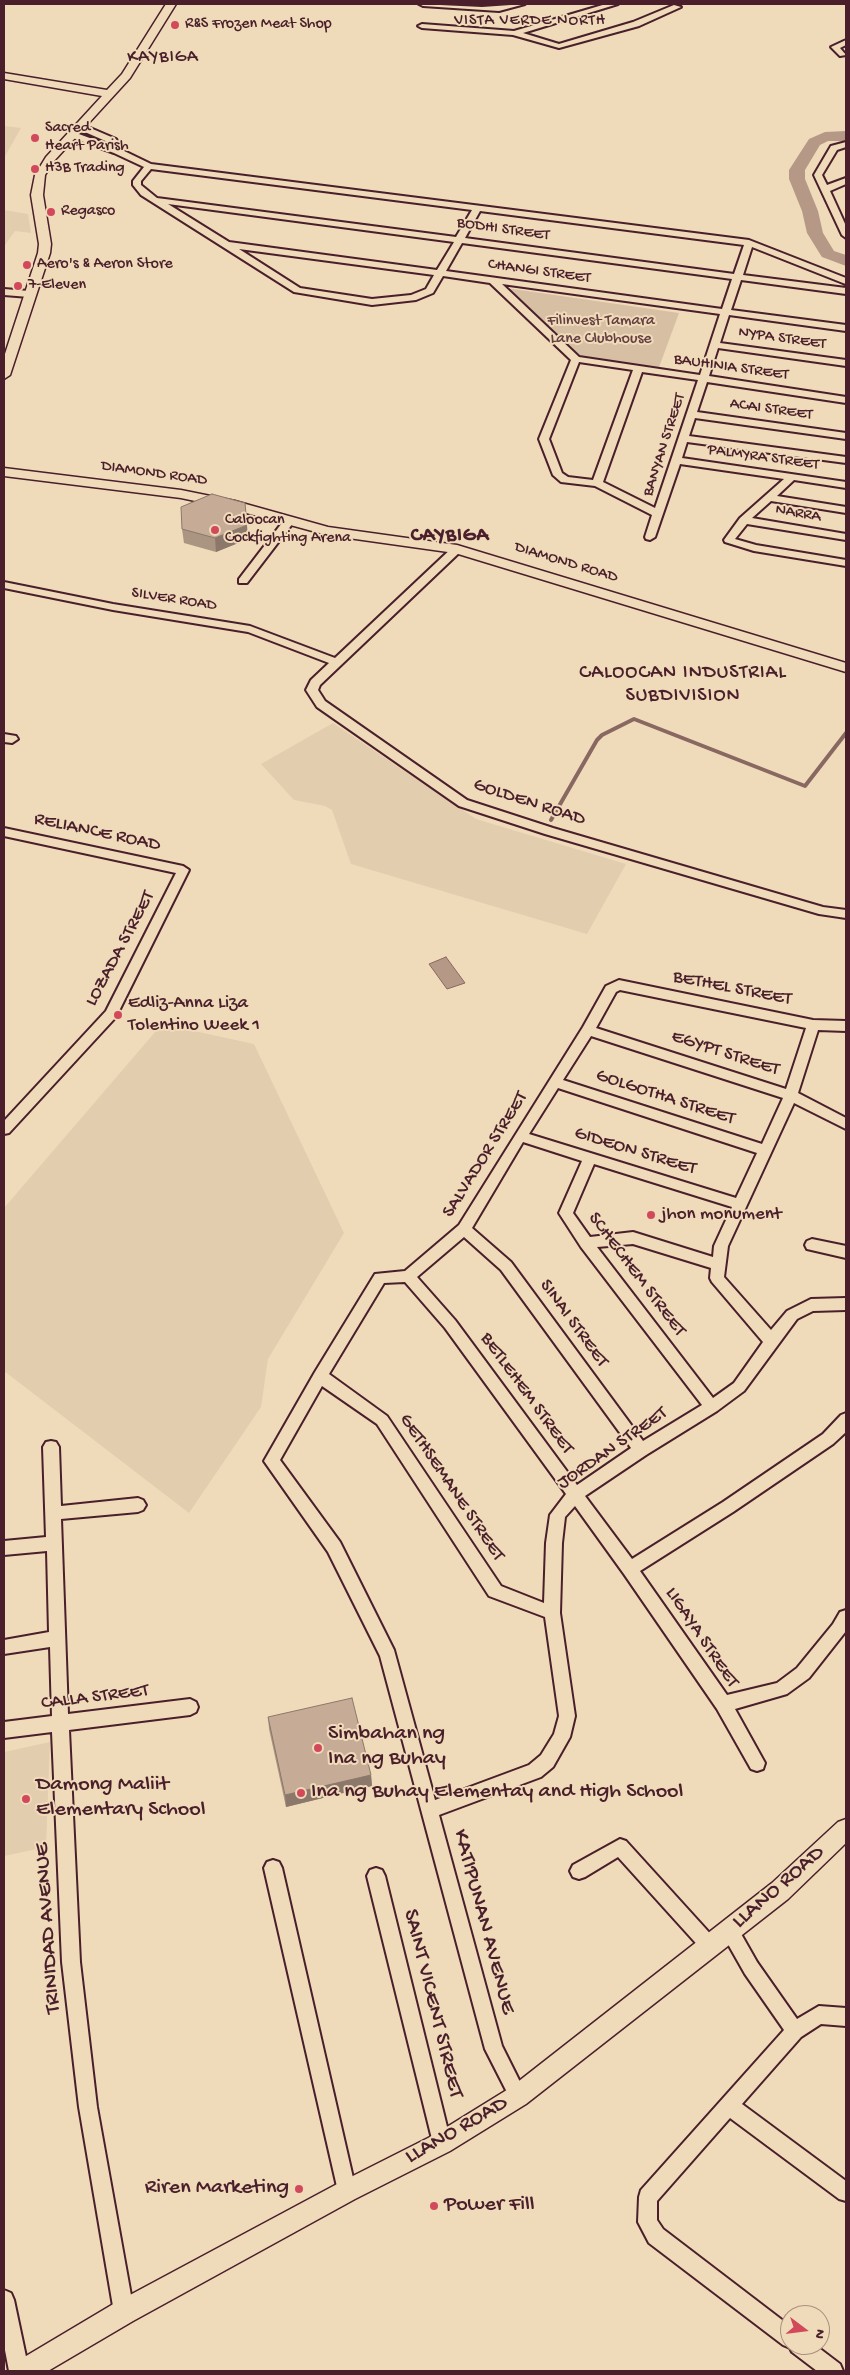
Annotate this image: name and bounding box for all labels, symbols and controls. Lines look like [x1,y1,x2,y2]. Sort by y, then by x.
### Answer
district label: VISTA VERDE NORTH [452,12,608,32]
place label: R&S Frozen Meat Shop [185,15,332,35]
marker: R&S Frozen Meat Shop [169,19,181,31]
district label: KAYBIGA [126,47,200,69]
place label: Sacred Heart Parish [45,119,129,157]
marker: Sacred Heart Parish [29,132,41,144]
place label: H3B Trading [45,159,125,179]
marker: H3B Trading [29,163,41,175]
place label: Regasco [61,202,115,222]
marker: Regasco [45,206,57,218]
street label: BODHI STREET [456,214,550,246]
place label: Aero's & Aeron Store [37,255,173,275]
street label: CHANGI STREET [486,255,592,289]
marker: Aero's & Aeron Store [21,259,33,271]
place label: 7-Eleven [28,276,86,296]
marker: 7-Eleven [12,280,24,292]
park label: Filinvest Tamara Lane Clubhouse [547,312,655,350]
street label: NYPA STREET [737,323,827,355]
street label: BAUHINIA STREET [673,350,789,386]
street label: BANYAN STREET [639,391,691,499]
street label: ACAI STREET [728,395,814,425]
street label: PALMYRA STREET [706,441,820,475]
street label: DIAMOND ROAD [100,457,208,491]
street label: NARRA [774,501,822,527]
place label: Caloocan Cockfighting Arena [225,511,351,549]
marker: Caloocan Cockfighting Arena [209,524,221,536]
district label: CAYBIGA [410,525,490,549]
street label: DIAMOND ROAD [512,538,620,588]
street label: SILVER ROAD [130,584,218,616]
district label: CALOOCAN INDUSTRIAL SUBDIVISION [577,662,789,709]
street label: GOLDEN ROAD [470,774,588,832]
street label: RELIANCE ROAD [32,808,162,858]
street label: LOZADA STREET [81,888,161,1010]
street label: BETHEL STREET [671,966,793,1012]
place label: Edliz-Anna Liza Tolentino Week 1 [128,993,260,1037]
marker: Edliz-Anna Liza Tolentino Week 1 [112,1009,124,1021]
street label: EGYPT STREET [668,1026,782,1082]
street label: GOLGOTHA STREET [593,1065,737,1131]
street label: SALVADOR STREET [438,1088,534,1222]
street label: GIDEON STREET [571,1123,699,1181]
place label: jhon monument [661,1204,781,1226]
street label: SCHECHEM STREET [582,1208,690,1342]
marker: jhon monument [645,1209,657,1221]
street label: SINAI STREET [533,1276,613,1372]
street label: BETLEHEM STREET [474,1329,578,1459]
street label: JORDAN STREET [554,1403,672,1495]
street label: GETHSEMANE STREET [393,1410,509,1566]
street label: LIGAYA STREET [659,1583,743,1693]
street label: CALLA STREET [40,1680,150,1716]
place label: Simbahan ng Ina ng Buhay [328,1722,446,1774]
marker: Simbahan ng Ina ng Buhay [312,1742,324,1754]
place label: Damong Maliit Elementary School [36,1773,206,1824]
place label: Ina ng Buhay Elementay and High School [311,1780,683,1806]
marker: Ina ng Buhay Elementay and High School [295,1787,307,1799]
marker: Damong Maliit Elementary School [20,1793,32,1805]
street label: KATIPUNAN AVENUE [446,1827,520,2017]
street label: LLANO ROAD [727,1841,831,1935]
street label: TRINIDAD AVENUE [30,1842,68,2014]
street label: SAINT VICENT STREET [396,1907,468,2101]
street label: LLANO ROAD [401,2091,513,2171]
place label: Riren Marketing [145,2176,289,2202]
marker: Riren Marketing [293,2183,305,2195]
place label: Power Fill [444,2193,535,2219]
marker: Power Fill [428,2200,440,2212]
north arrow [780,2305,830,2355]
text: N [810,2327,828,2340]

